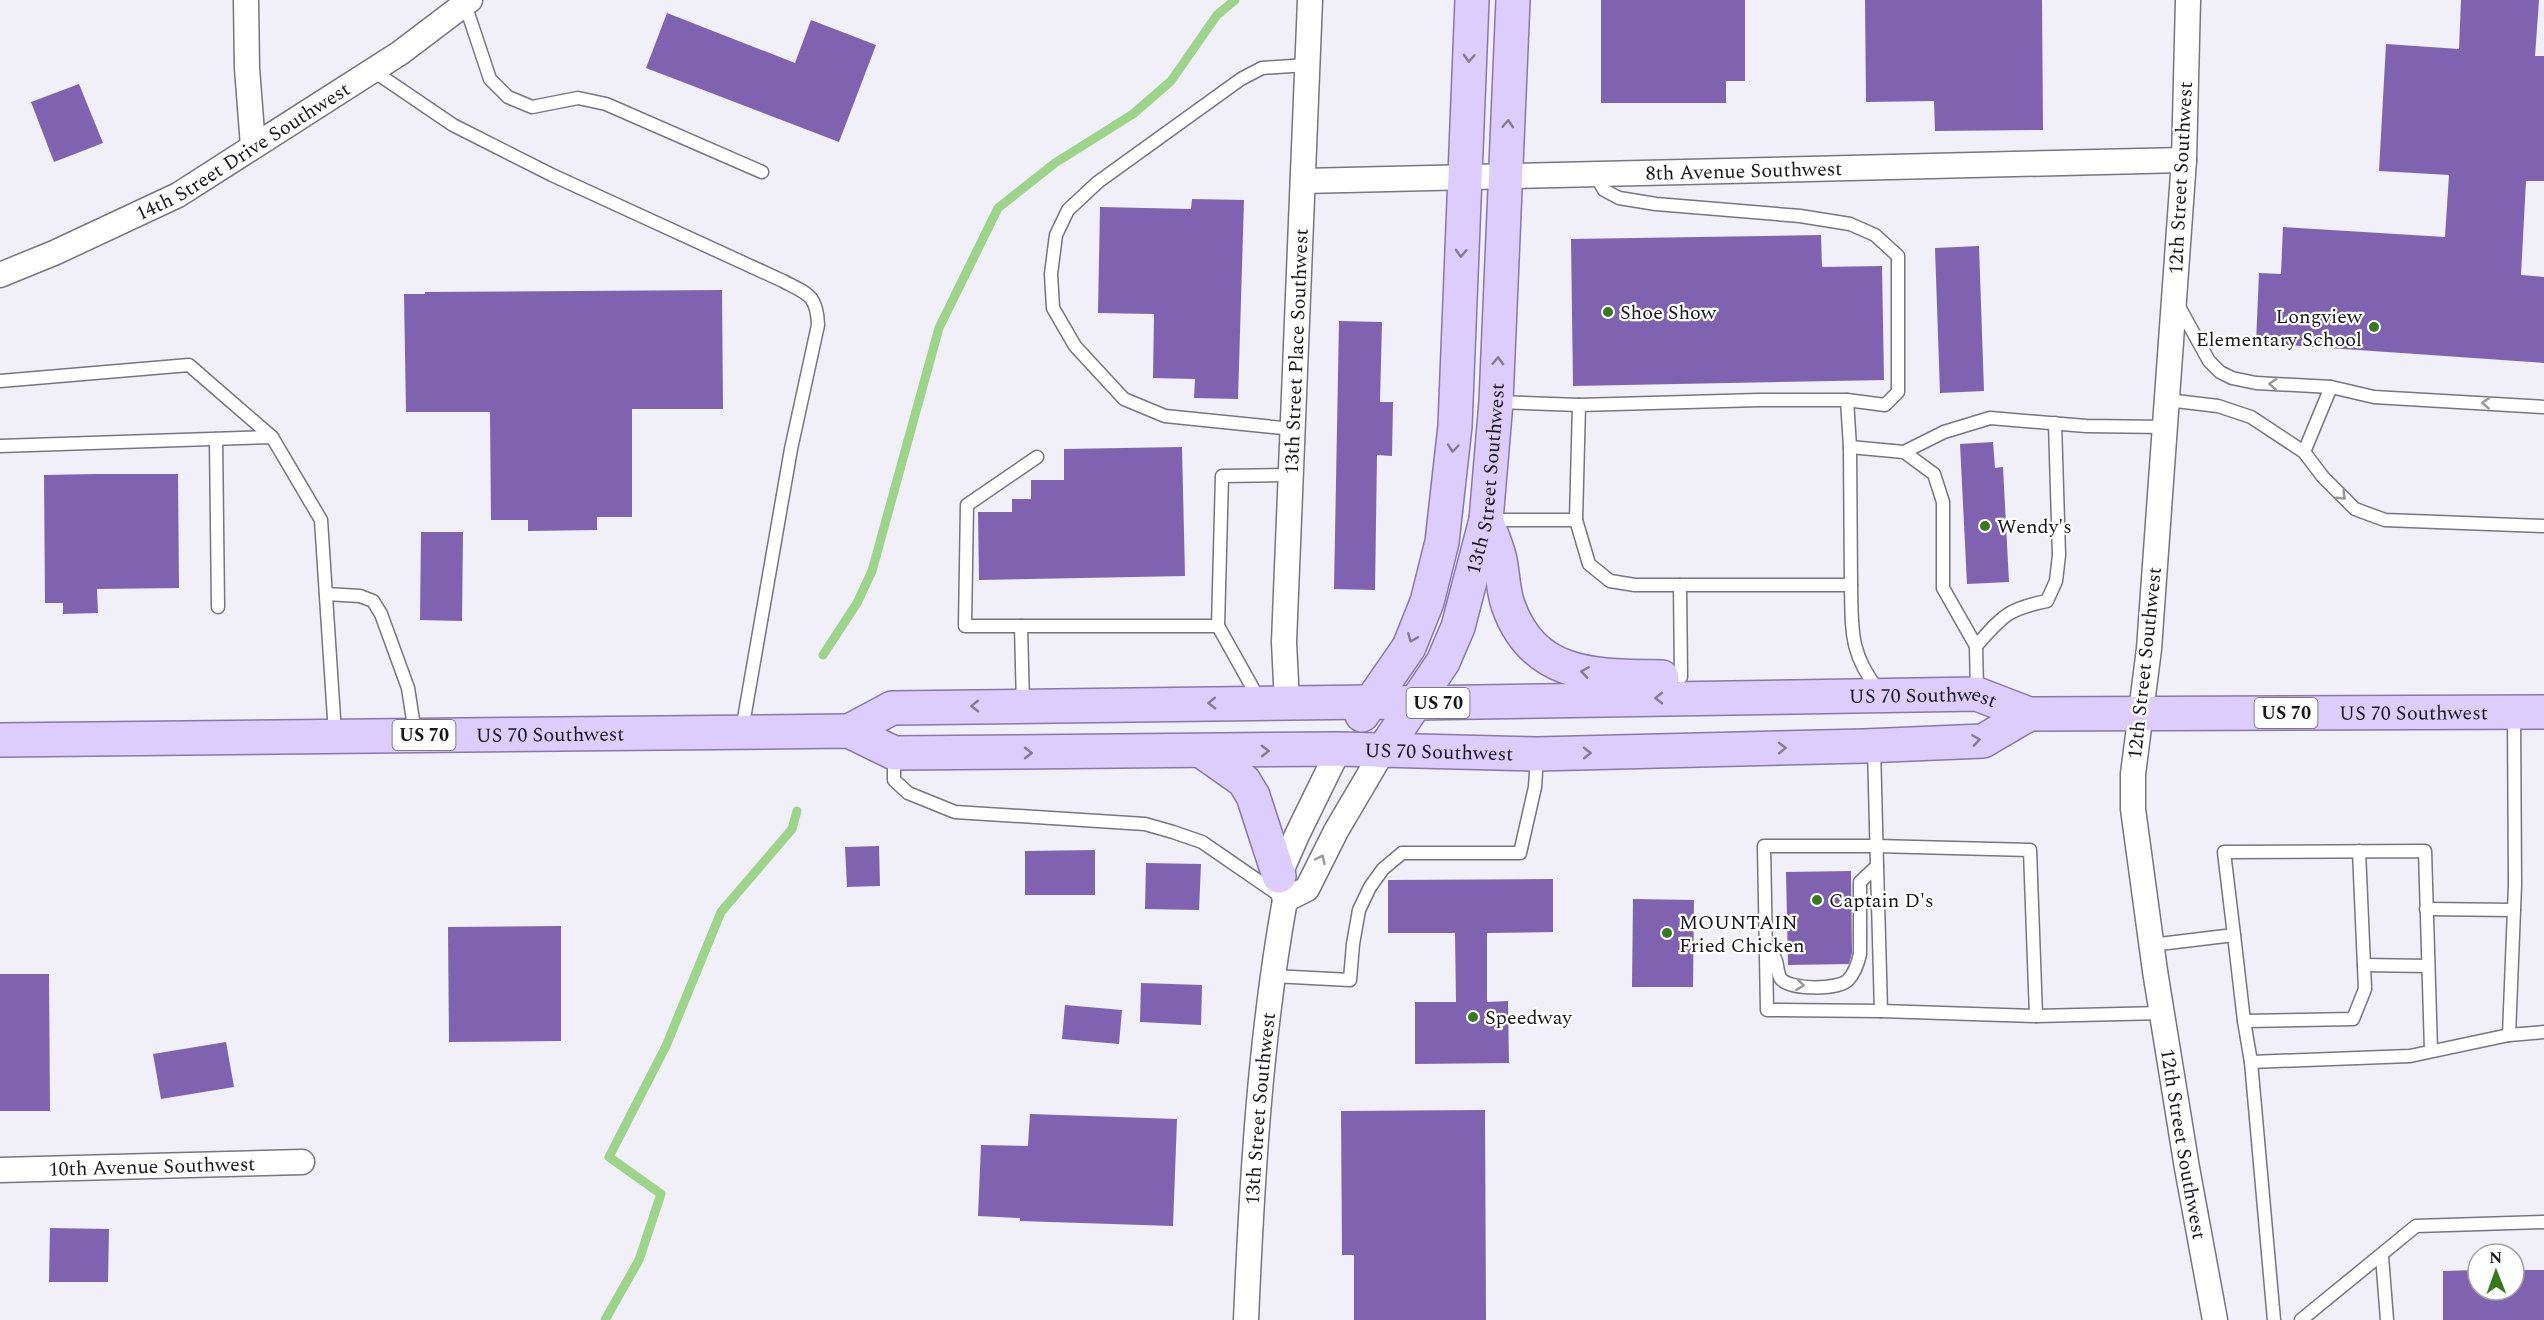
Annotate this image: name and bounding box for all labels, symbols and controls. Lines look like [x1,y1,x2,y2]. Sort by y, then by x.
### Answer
one-way arrow [1463,54,1476,63]
street label: 14th Street Drive Southwest [131,75,356,229]
street label: 12th Street Southwest [2161,81,2201,275]
one-way arrow [1501,120,1514,129]
street label: 8th Avenue Southwest [1645,154,1843,189]
street label: 13th Street Place Southwest [1277,228,1317,475]
one-way arrow [1455,249,1468,258]
place label: Shoe Show [1620,298,1717,328]
place label: Longview Elementary School [2196,302,2363,355]
marker: Shoe Show [1601,305,1615,319]
marker: Longview Elementary School [2367,320,2381,334]
one-way arrow [1491,356,1504,365]
one-way arrow [2269,378,2278,391]
street label: 13th Street Southwest [1458,382,1513,578]
one-way arrow [2481,397,2490,410]
one-way arrow [1447,444,1460,453]
one-way arrow [2336,489,2346,500]
place label: Wendy's [1997,512,2072,542]
marker: Wendy's [1978,519,1992,533]
street label: 12th Street Southwest [2120,566,2170,761]
one-way arrow [1407,631,1419,642]
one-way arrow [1580,667,1590,679]
street label: US 70 Southwest [1849,679,2001,716]
road number: US 70 [1406,688,1470,718]
one-way arrow [1655,692,1664,705]
one-way arrow [1208,697,1217,709]
road number: US 70 [2254,698,2318,728]
street label: US 70 Southwest [2339,698,2488,729]
one-way arrow [971,700,980,713]
street label: US 70 Southwest [475,719,625,751]
road number: US 70 [392,720,456,750]
one-way arrow [1972,735,1981,747]
street label: US 70 Southwest [1364,736,1514,769]
one-way arrow [1777,742,1786,754]
one-way arrow [1260,744,1269,757]
one-way arrow [1582,746,1591,759]
one-way arrow [1023,747,1032,759]
one-way arrow [1314,854,1326,865]
place label: Captain D's [1829,886,1934,916]
marker: Captain D's [1810,893,1824,907]
place label: MOUNTAIN Fried Chicken [1679,908,1805,961]
marker: MOUNTAIN Fried Chicken [1660,926,1674,940]
one-way arrow [1795,979,1805,991]
place label: Speedway [1485,1003,1573,1033]
marker: Speedway [1466,1010,1480,1024]
street label: 13th Street Southwest [1238,1011,1284,1206]
street label: 12th Street Southwest [2152,1046,2214,1242]
street label: 10th Avenue Southwest [48,1149,256,1185]
north arrow [2466,1242,2526,1302]
text: N [2489,1246,2502,1270]

